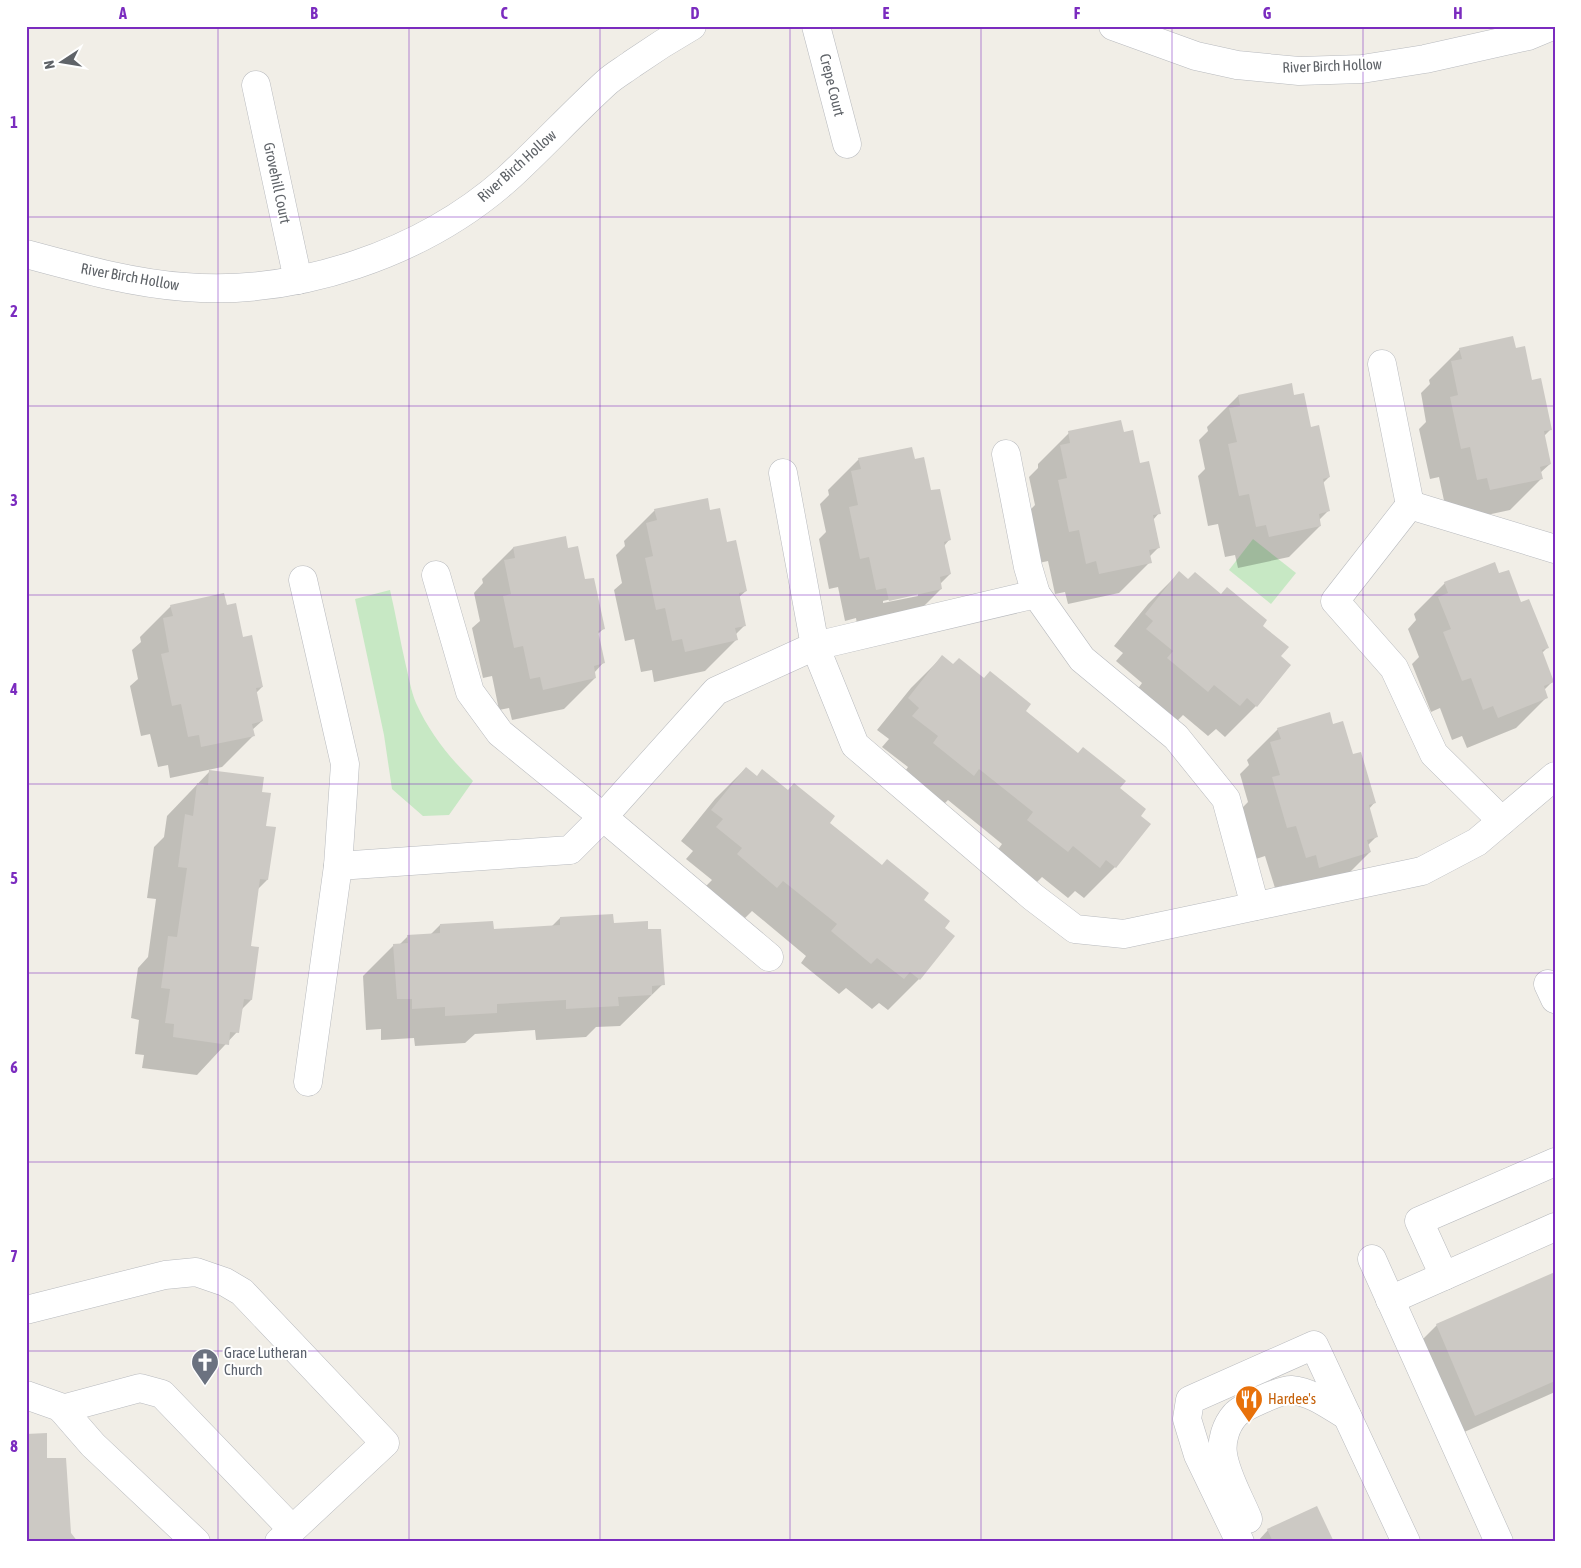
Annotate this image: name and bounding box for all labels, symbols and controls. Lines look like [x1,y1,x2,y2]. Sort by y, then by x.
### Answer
text: A [118,4,127,22]
text: B [310,4,318,22]
text: C [500,4,508,22]
text: D [691,4,700,22]
text: E [883,4,890,22]
text: F [1074,4,1081,22]
text: G [1263,4,1272,22]
text: H [1453,4,1463,22]
north arrow [38,38,88,88]
street label: Crepe Court [817,52,848,118]
street label: River Birch Hollow [1282,55,1382,76]
text: N [41,59,58,70]
text: 1 [10,113,18,131]
street label: River Birch Hollow [474,126,559,205]
street label: Grovehill Court [261,141,294,225]
street label: River Birch Hollow [80,259,181,294]
text: 2 [10,302,18,320]
text: 3 [10,491,18,509]
text: 4 [9,680,18,698]
text: 5 [10,869,18,887]
text: 6 [10,1058,18,1076]
text: 7 [10,1247,18,1265]
place label: Grace Lutheran Church [224,1344,307,1378]
church icon: Grace Lutheran Church [190,1347,220,1386]
restaurant icon: Hardee's [1234,1384,1264,1423]
place label: Hardee's [1268,1390,1316,1407]
text: 8 [10,1437,18,1455]

